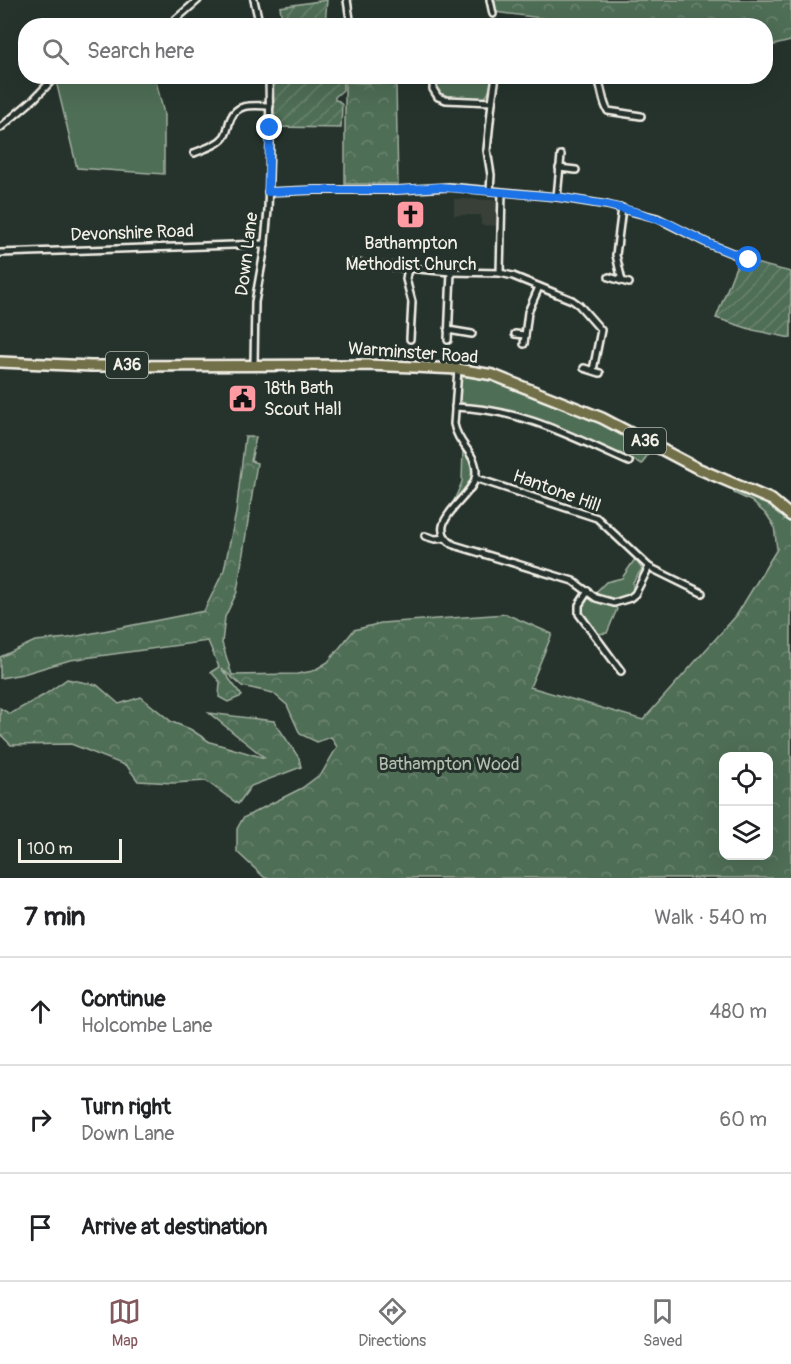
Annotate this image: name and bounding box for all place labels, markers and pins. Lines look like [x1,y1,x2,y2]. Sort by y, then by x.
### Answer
church icon: Bathampton Methodist Church [395,198,427,230]
place label: Bathampton Methodist Church [345,232,477,276]
place label: 18th Bath Scout Hall [264,377,342,421]
public building icon: 18th Bath Scout Hall [227,382,259,414]

